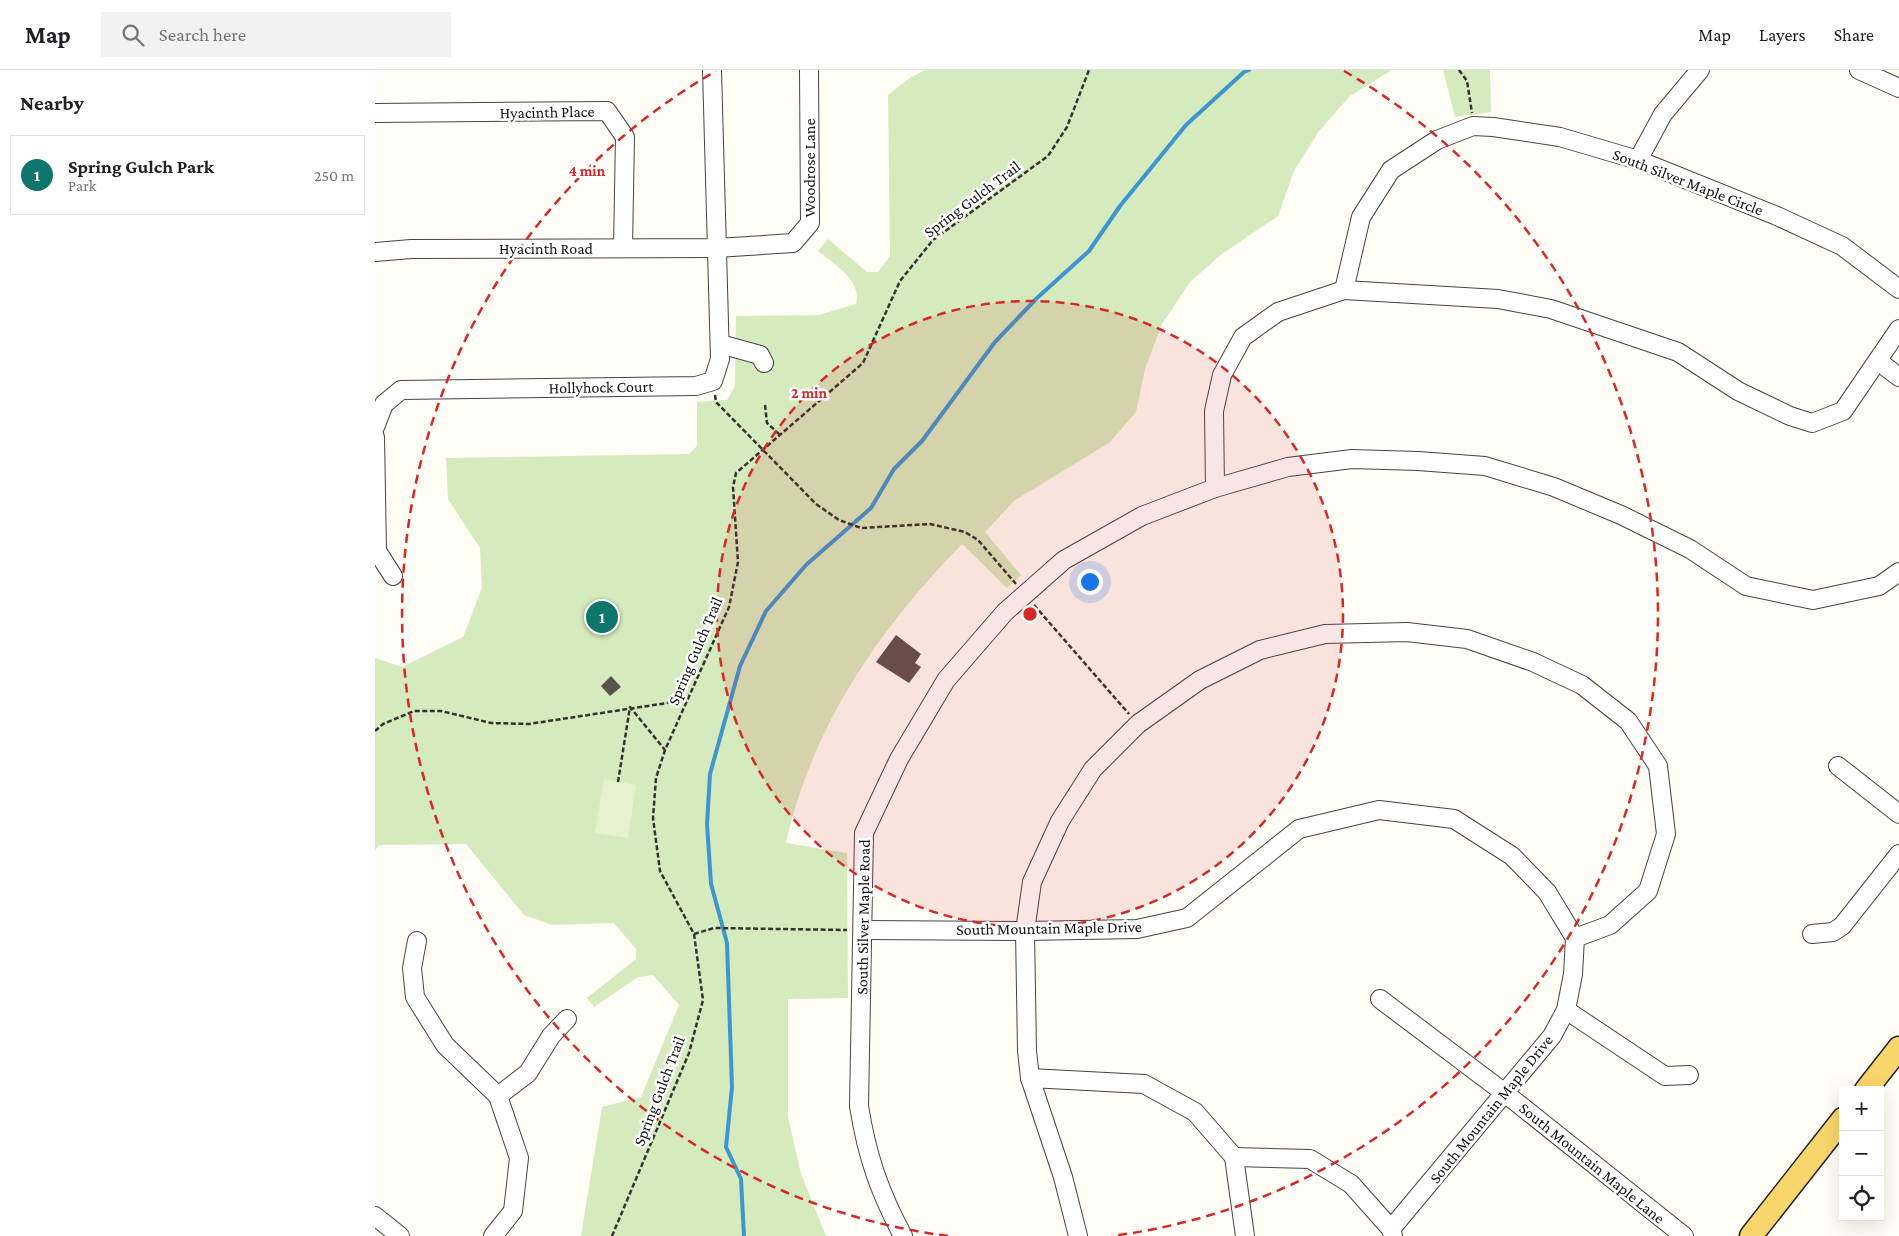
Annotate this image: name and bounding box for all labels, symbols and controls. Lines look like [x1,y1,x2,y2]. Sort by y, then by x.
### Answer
search box [101,12,451,57]
text: Map [25,21,71,48]
icon: search [119,21,147,49]
text: Search here [159,24,246,45]
text: Map [1698,25,1731,45]
text: Layers [1759,25,1806,45]
text: Share [1834,25,1874,45]
text: Nearby [20,91,84,115]
street label: Hyacinth Place [499,103,595,122]
street label: Woodrose Lane [801,119,818,217]
street label: South Silver Maple Circle [1610,145,1766,219]
text: Spring Gulch Park [68,156,214,177]
street label: Spring Gulch Trail [921,157,1024,241]
text: 4 min [569,163,606,179]
text: 1 [34,167,40,184]
text: 250 m [314,167,354,184]
text: Park [68,177,96,194]
street label: Hyacinth Road [499,240,594,258]
street label: Hollyhock Court [549,378,654,397]
text: 2 min [791,385,827,401]
your location [1077,569,1103,595]
street label: Spring Gulch Trail [665,594,726,708]
pin: 1 [586,598,618,636]
centre of rings [1021,605,1039,623]
street label: South Silver Maple Road [853,839,874,995]
street label: South Mountain Maple Drive [956,918,1142,939]
street label: South Mountain Maple Drive [1426,1032,1557,1187]
street label: Spring Gulch Trail [630,1034,689,1149]
map controls [1839,1086,1884,1221]
button: + [1839,1086,1884,1131]
street label: South Mountain Maple Lane [1515,1099,1668,1228]
button: − [1839,1131,1884,1176]
button: locate [1839,1176,1884,1221]

